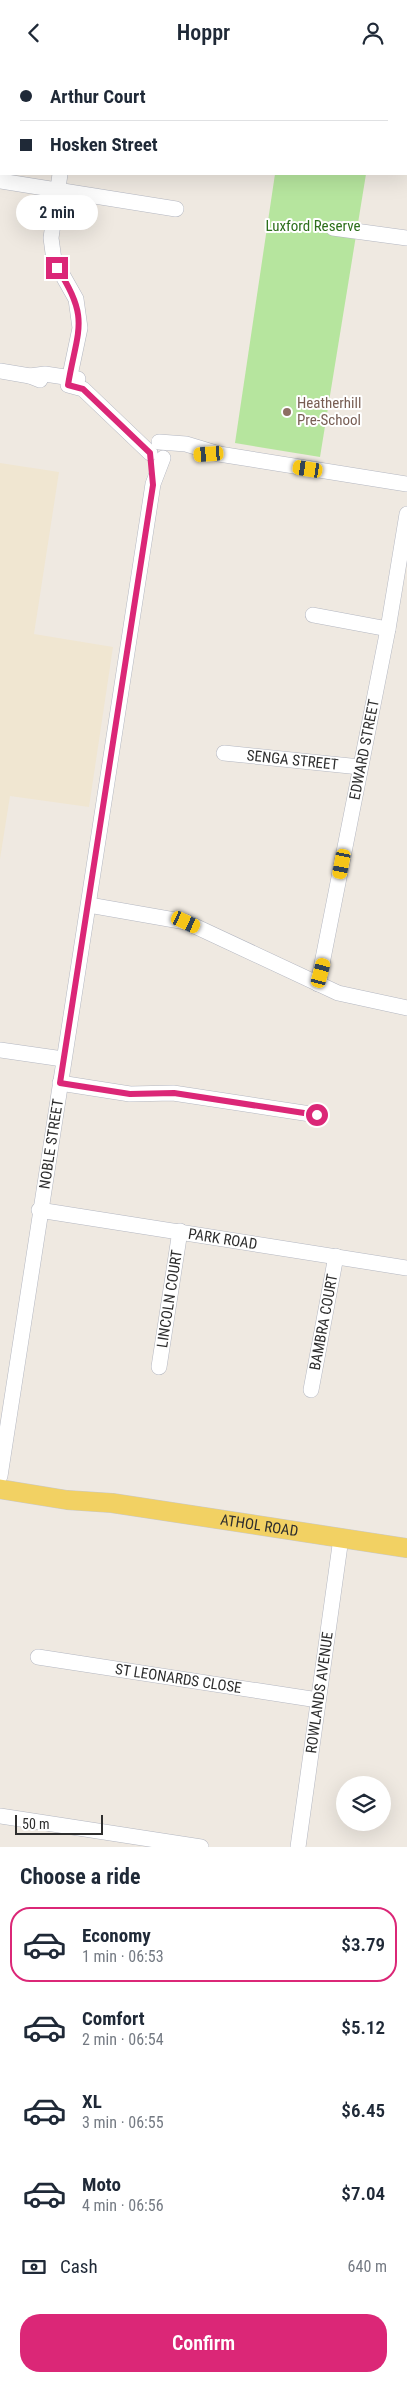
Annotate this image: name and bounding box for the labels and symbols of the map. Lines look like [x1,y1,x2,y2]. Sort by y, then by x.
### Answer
callout: 2 min [16,195,98,231]
park label: Luxford Reserve [265,217,361,235]
route end [46,257,68,279]
place label: Heatherhill Pre-School [297,394,361,429]
marker: Heatherhill Pre-School [281,406,293,418]
car [193,445,224,463]
car [292,459,323,479]
street label: EDWARD STREET [346,697,383,801]
street label: SENGA STREET [246,746,339,774]
car [331,848,352,880]
car [169,909,202,935]
car [309,957,332,989]
street label: NOBLE STREET [35,1097,67,1190]
route start [306,1104,328,1126]
street label: PARK ROAD [187,1225,259,1253]
street label: LINCOLN COURT [153,1248,186,1349]
street label: BAMBRA COURT [306,1272,341,1372]
street label: ATHOL ROAD [219,1511,299,1540]
street label: ROWLANDS AVENUE [302,1631,337,1754]
street label: ST LEONARDS CLOSE [114,1660,243,1697]
scale bar [15,1812,102,1835]

